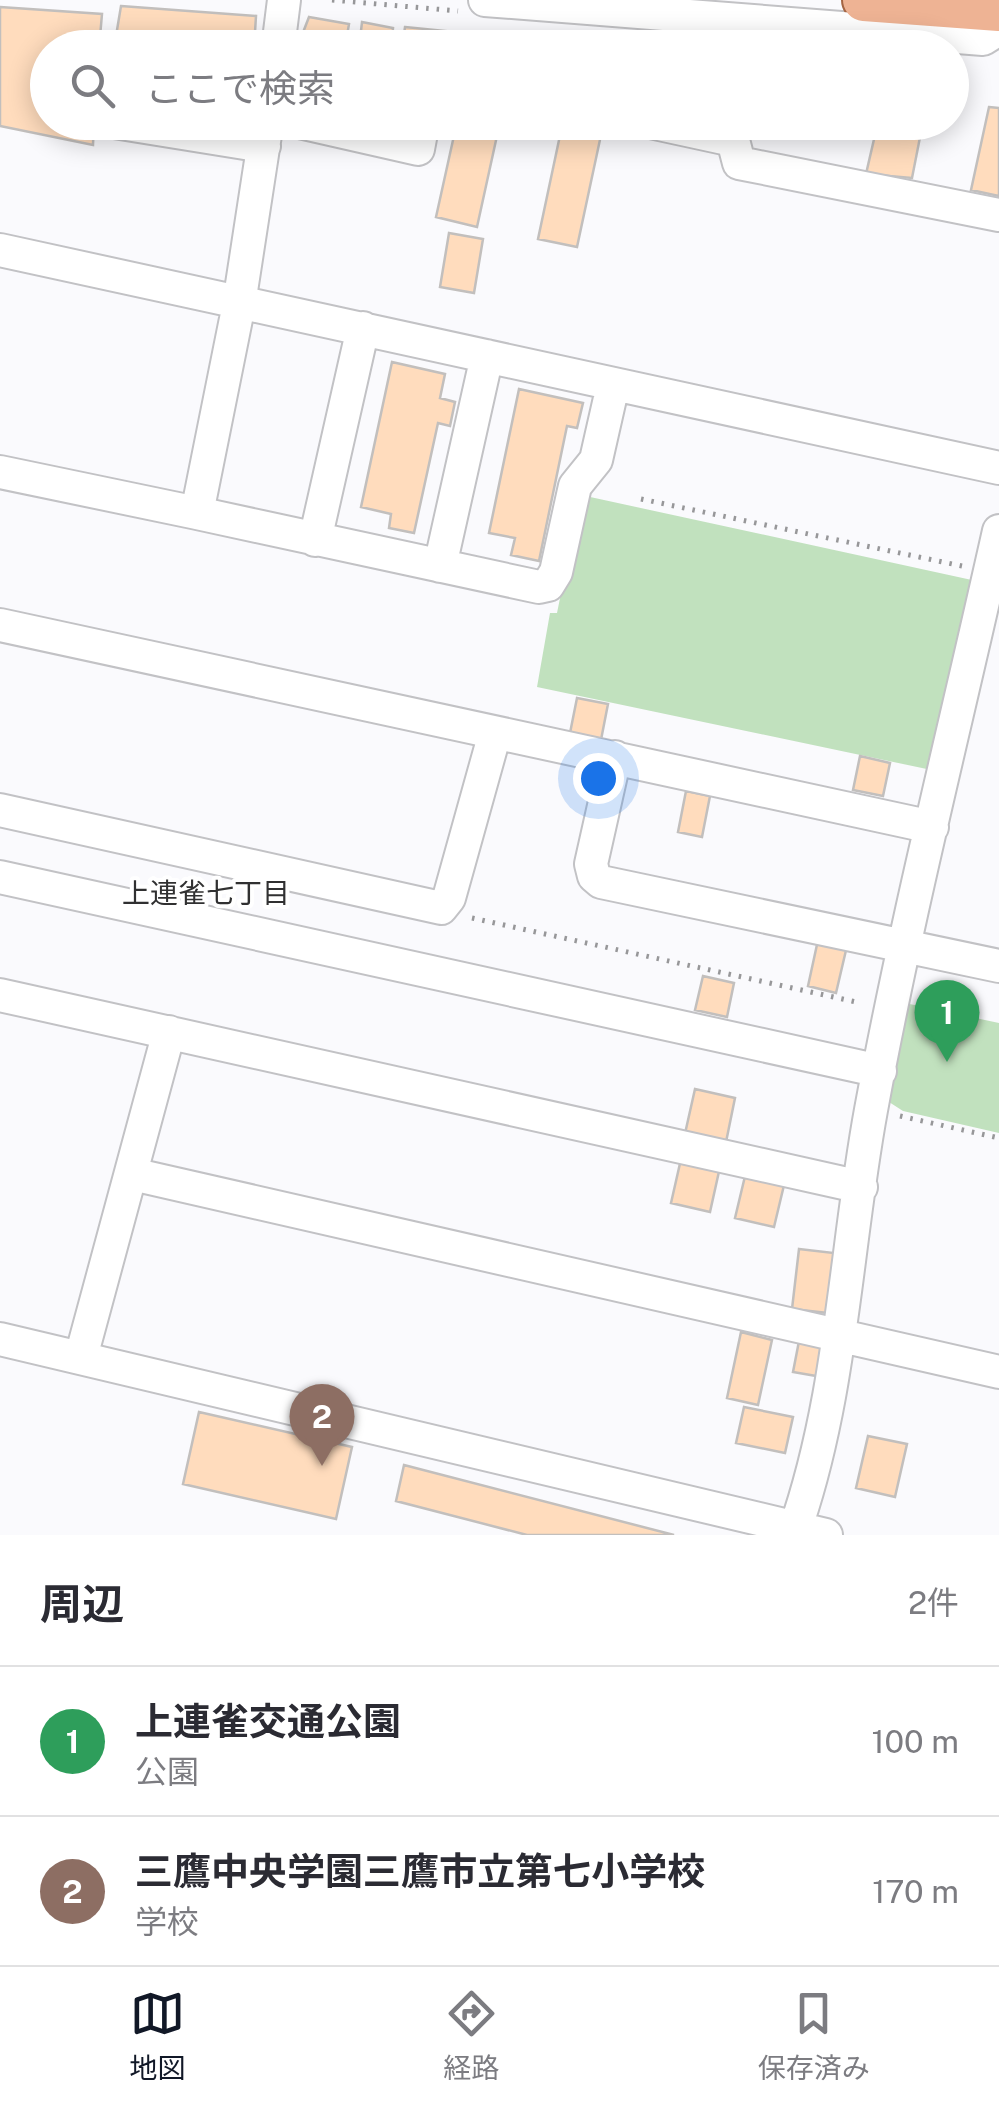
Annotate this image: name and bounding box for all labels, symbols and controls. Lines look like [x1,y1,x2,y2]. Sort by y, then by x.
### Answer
search box [30,30,969,140]
icon: search [65,58,120,113]
text: ここで検索 [145,66,335,111]
your location [573,753,624,804]
district label: 上連雀七丁目 [122,876,290,909]
pin: 1 [914,980,980,1062]
pin: 2 [290,1384,354,1466]
text: 周辺 [40,1579,124,1628]
text: 2件 [908,1584,959,1621]
text: 上連雀交通公園 [135,1699,401,1744]
text: 1 [66,1723,79,1760]
text: 100 m [872,1723,959,1760]
text: 公園 [135,1753,199,1790]
text: 三鷹中央学園三鷹市立第七小学校 [135,1849,705,1894]
text: 2 [62,1873,83,1910]
text: 170 m [872,1873,959,1910]
text: 学校 [135,1903,199,1940]
tab: 地図 [129,1986,185,2086]
tab: 経路 [443,1986,500,2086]
tab: 保存済み [758,1986,870,2086]

